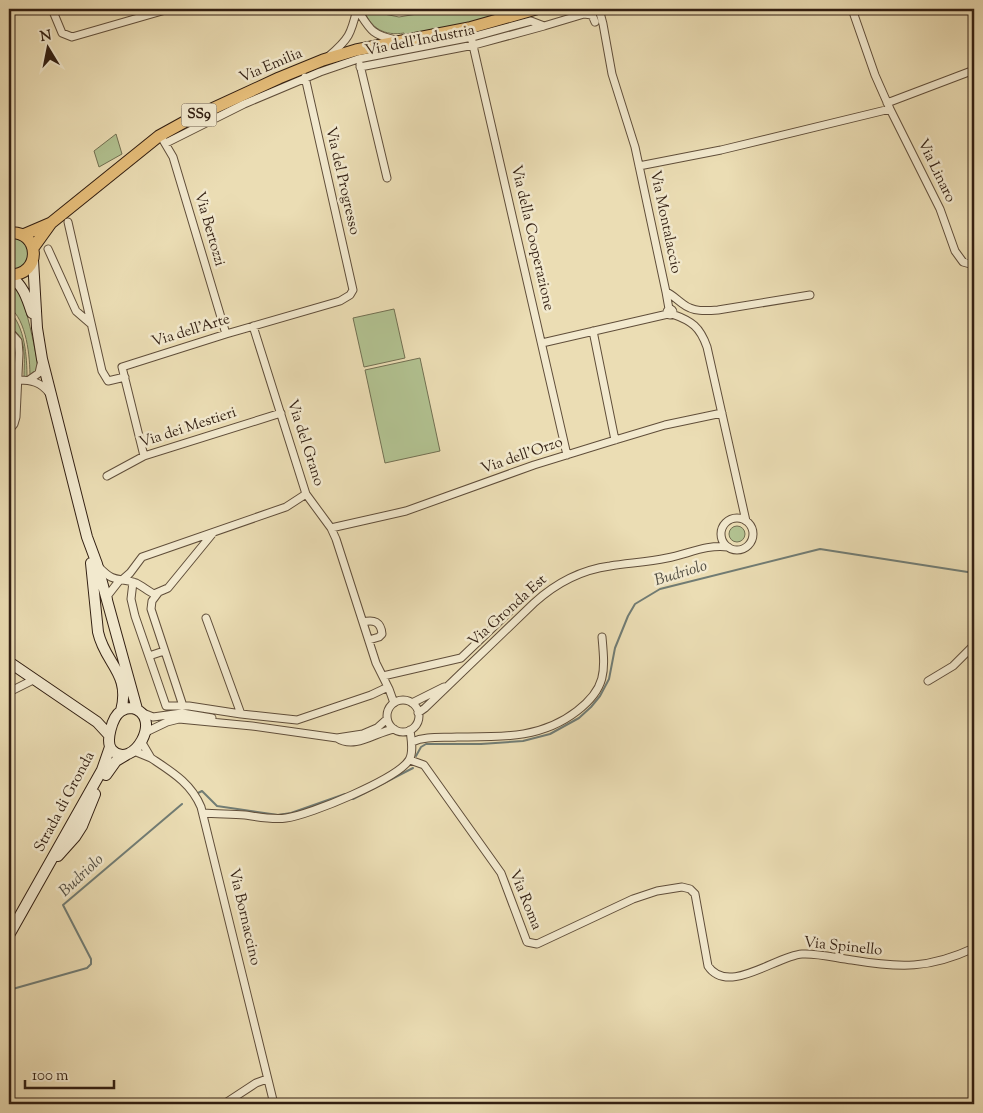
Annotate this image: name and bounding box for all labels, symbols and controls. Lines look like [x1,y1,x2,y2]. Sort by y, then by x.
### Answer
street label: Via dell'Industria [363,20,477,62]
north arrow [22,22,72,72]
text: N [39,26,53,48]
street label: Via Emilia [236,43,306,89]
road number: SS9 [182,104,216,126]
street label: Via del Progresso [319,125,365,237]
street label: Via Linaro [912,136,960,206]
street label: Via della Cooperazione [505,163,559,313]
street label: Via Montalaccio [644,168,686,276]
street label: Via Bertozzi [188,189,230,269]
street label: Via dell'Arte [149,309,233,353]
street label: Via del Grano [281,397,329,489]
street label: Via dei Mestieri [137,402,239,454]
street label: Via dell'Orzo [478,432,566,480]
water label: Budriolo [652,555,710,593]
street label: Via Gronda Est [464,570,552,652]
street label: Strada di Gronda [30,748,100,856]
water label: Budriolo [55,849,109,903]
street label: Via Bornaccino [223,866,265,968]
street label: Via Roma [503,867,547,933]
street label: Via Spinello [803,932,883,962]
scale bar [25,1058,114,1090]
text: 100 m [32,1066,69,1087]

